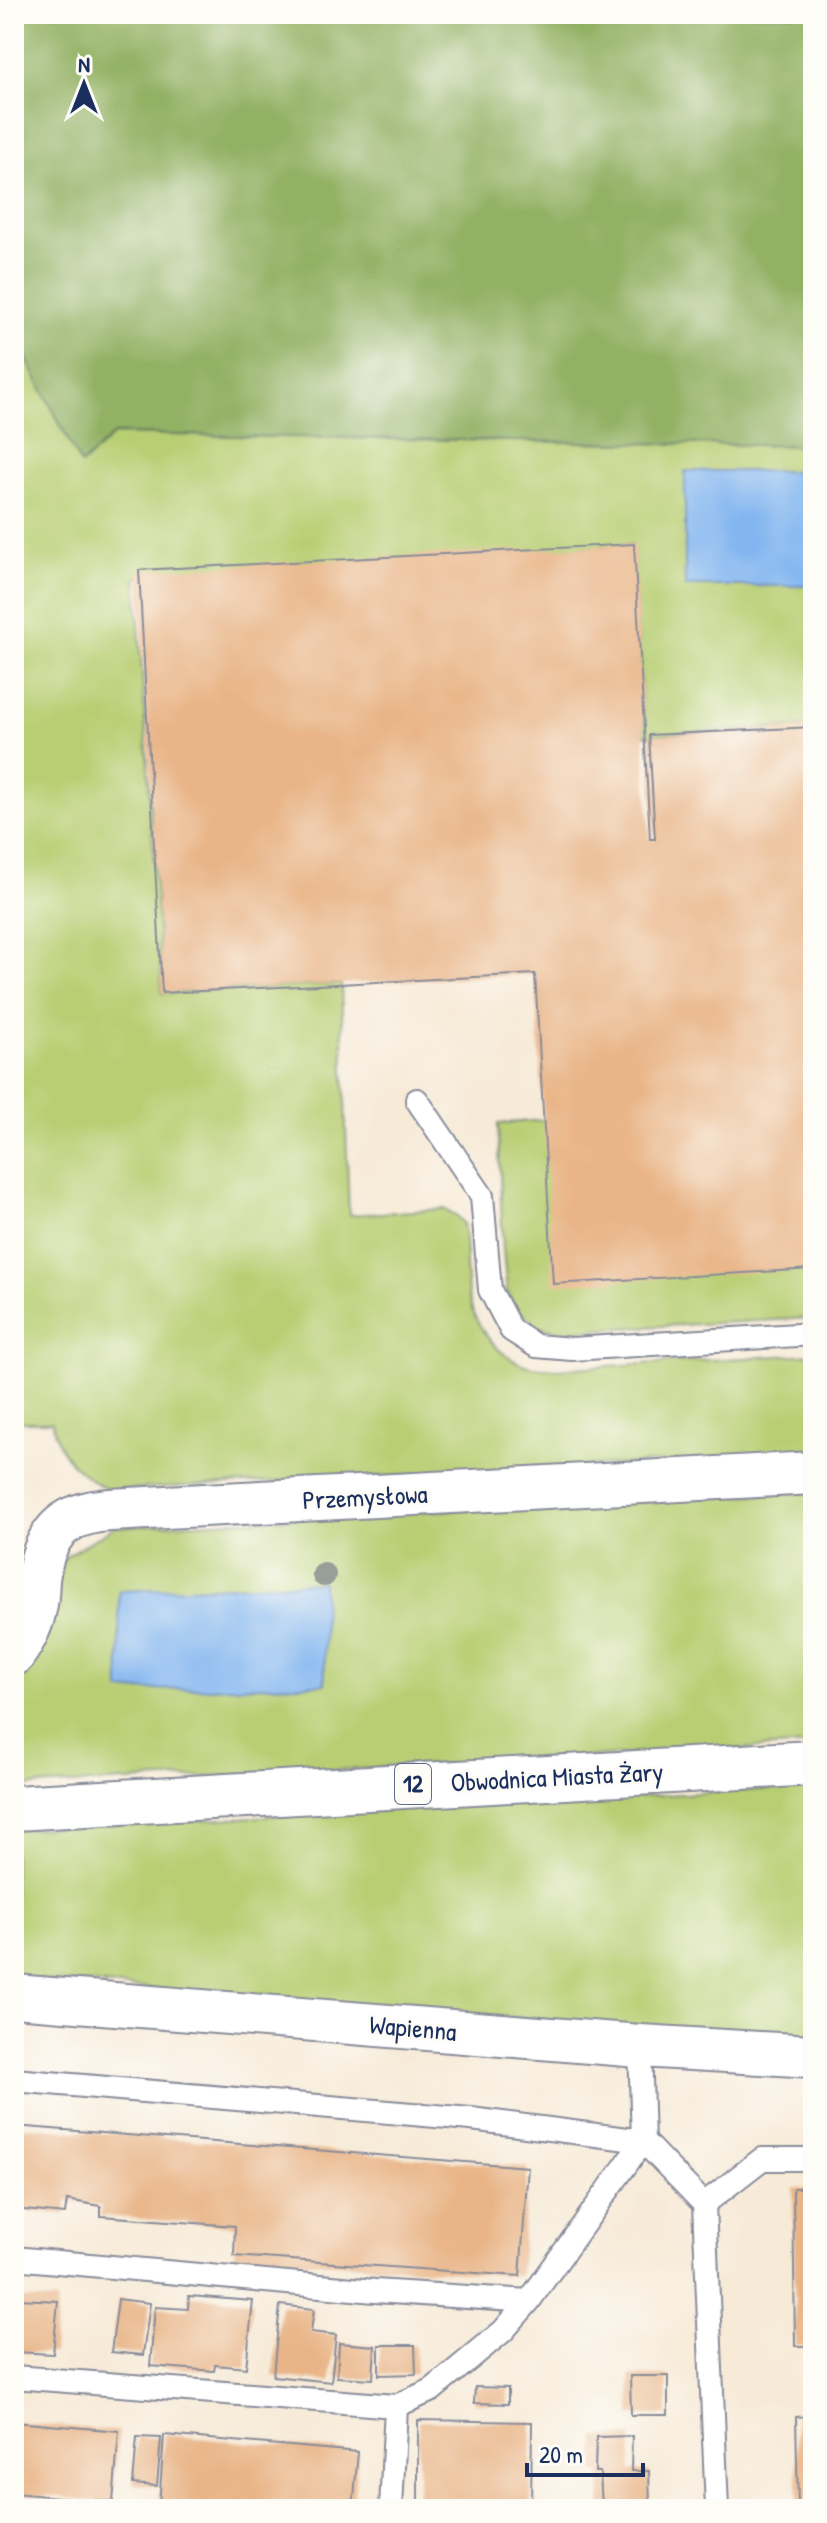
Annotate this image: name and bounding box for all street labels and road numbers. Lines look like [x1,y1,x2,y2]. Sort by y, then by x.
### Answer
street label: Przemysłowa [302,1476,428,1517]
street label: Obwodnica Miasta Żary [450,1753,664,1800]
road number: 12 [395,1764,431,1804]
street label: Wapienna [368,2006,458,2049]

